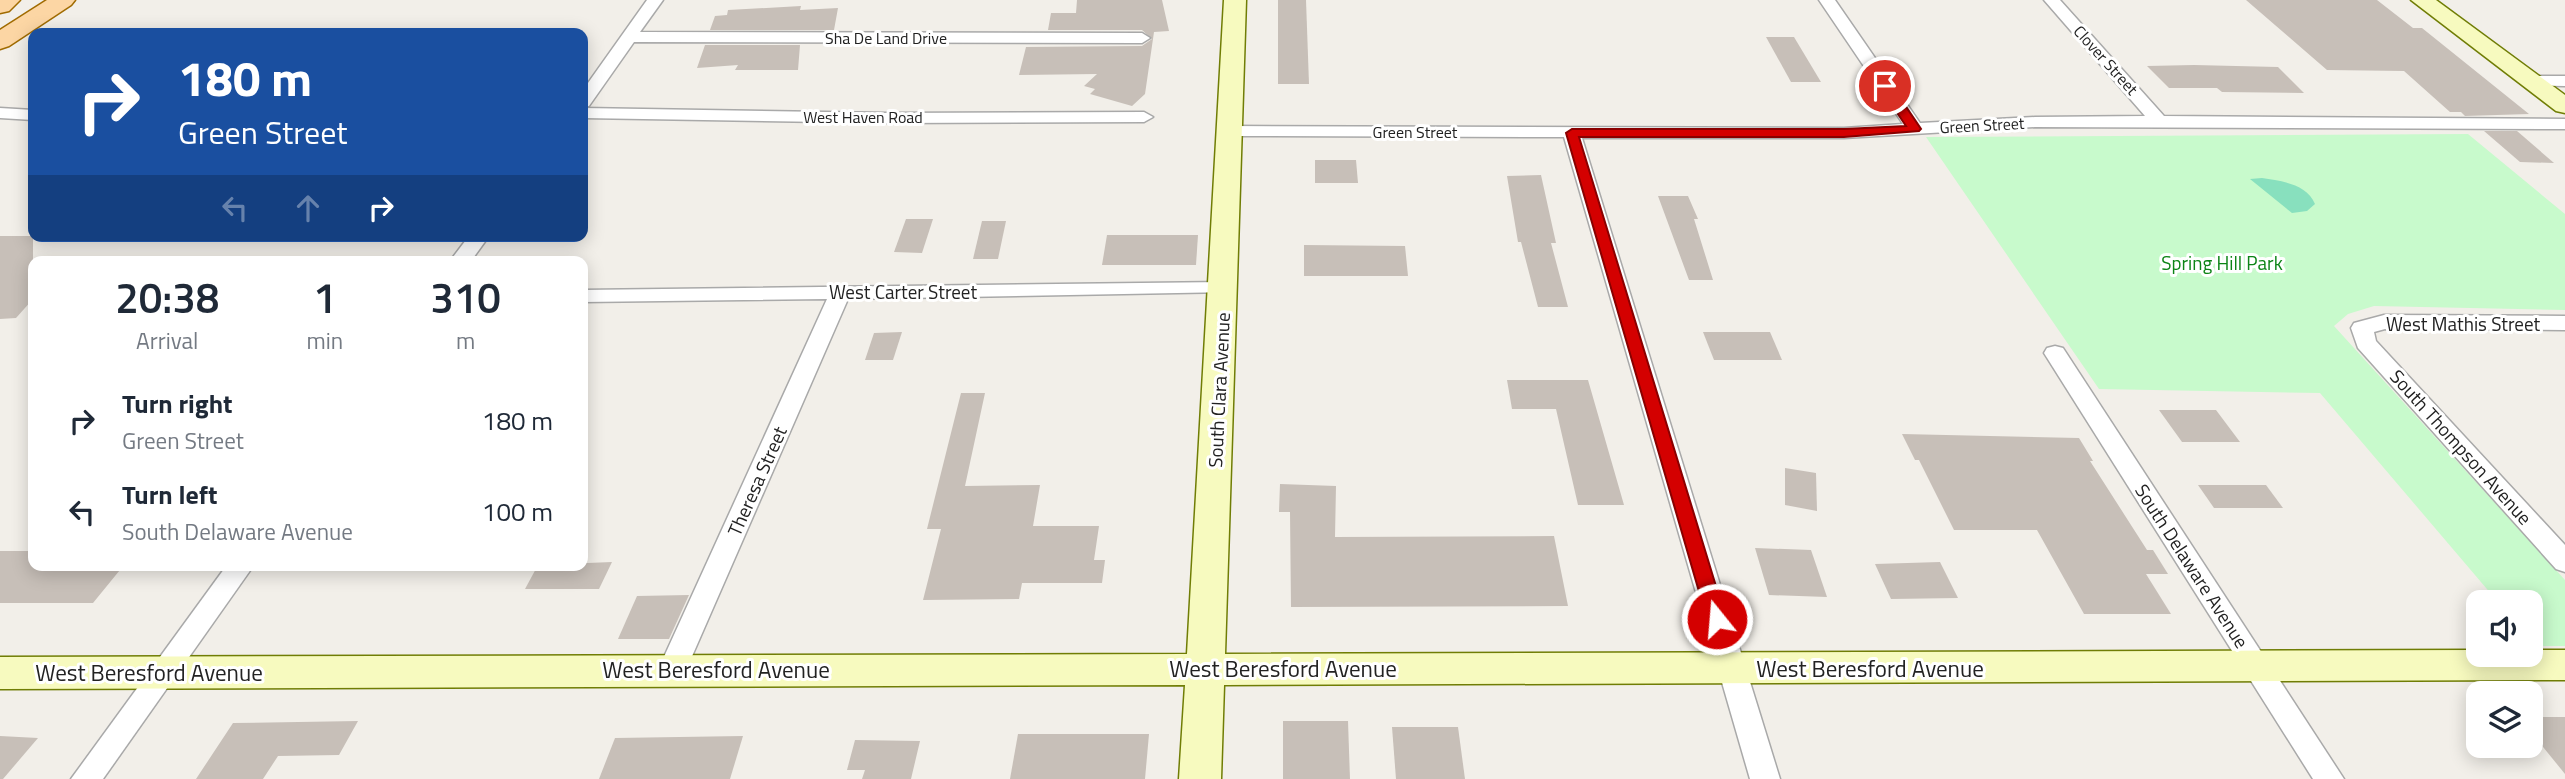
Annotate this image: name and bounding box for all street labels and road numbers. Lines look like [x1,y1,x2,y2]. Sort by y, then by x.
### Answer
street label: Clover Street [2068,20,2144,101]
street label: Sha De Land Drive [825,26,947,50]
street label: West Haven Road [803,105,923,129]
street label: Green Street [1939,111,2025,139]
street label: Green Street [1373,120,1458,144]
street label: West Carter Street [829,277,977,306]
street label: West Mathis Street [2386,309,2540,338]
street label: South Clara Avenue [1200,312,1237,468]
street label: South Thompson Avenue [2384,363,2539,531]
street label: Theresa Street [719,421,794,540]
street label: South Delaware Avenue [2128,478,2257,654]
street label: West Beresford Avenue [1169,651,1397,686]
street label: West Beresford Avenue [1756,651,1984,686]
street label: West Beresford Avenue [602,652,830,687]
street label: West Beresford Avenue [35,655,263,690]

